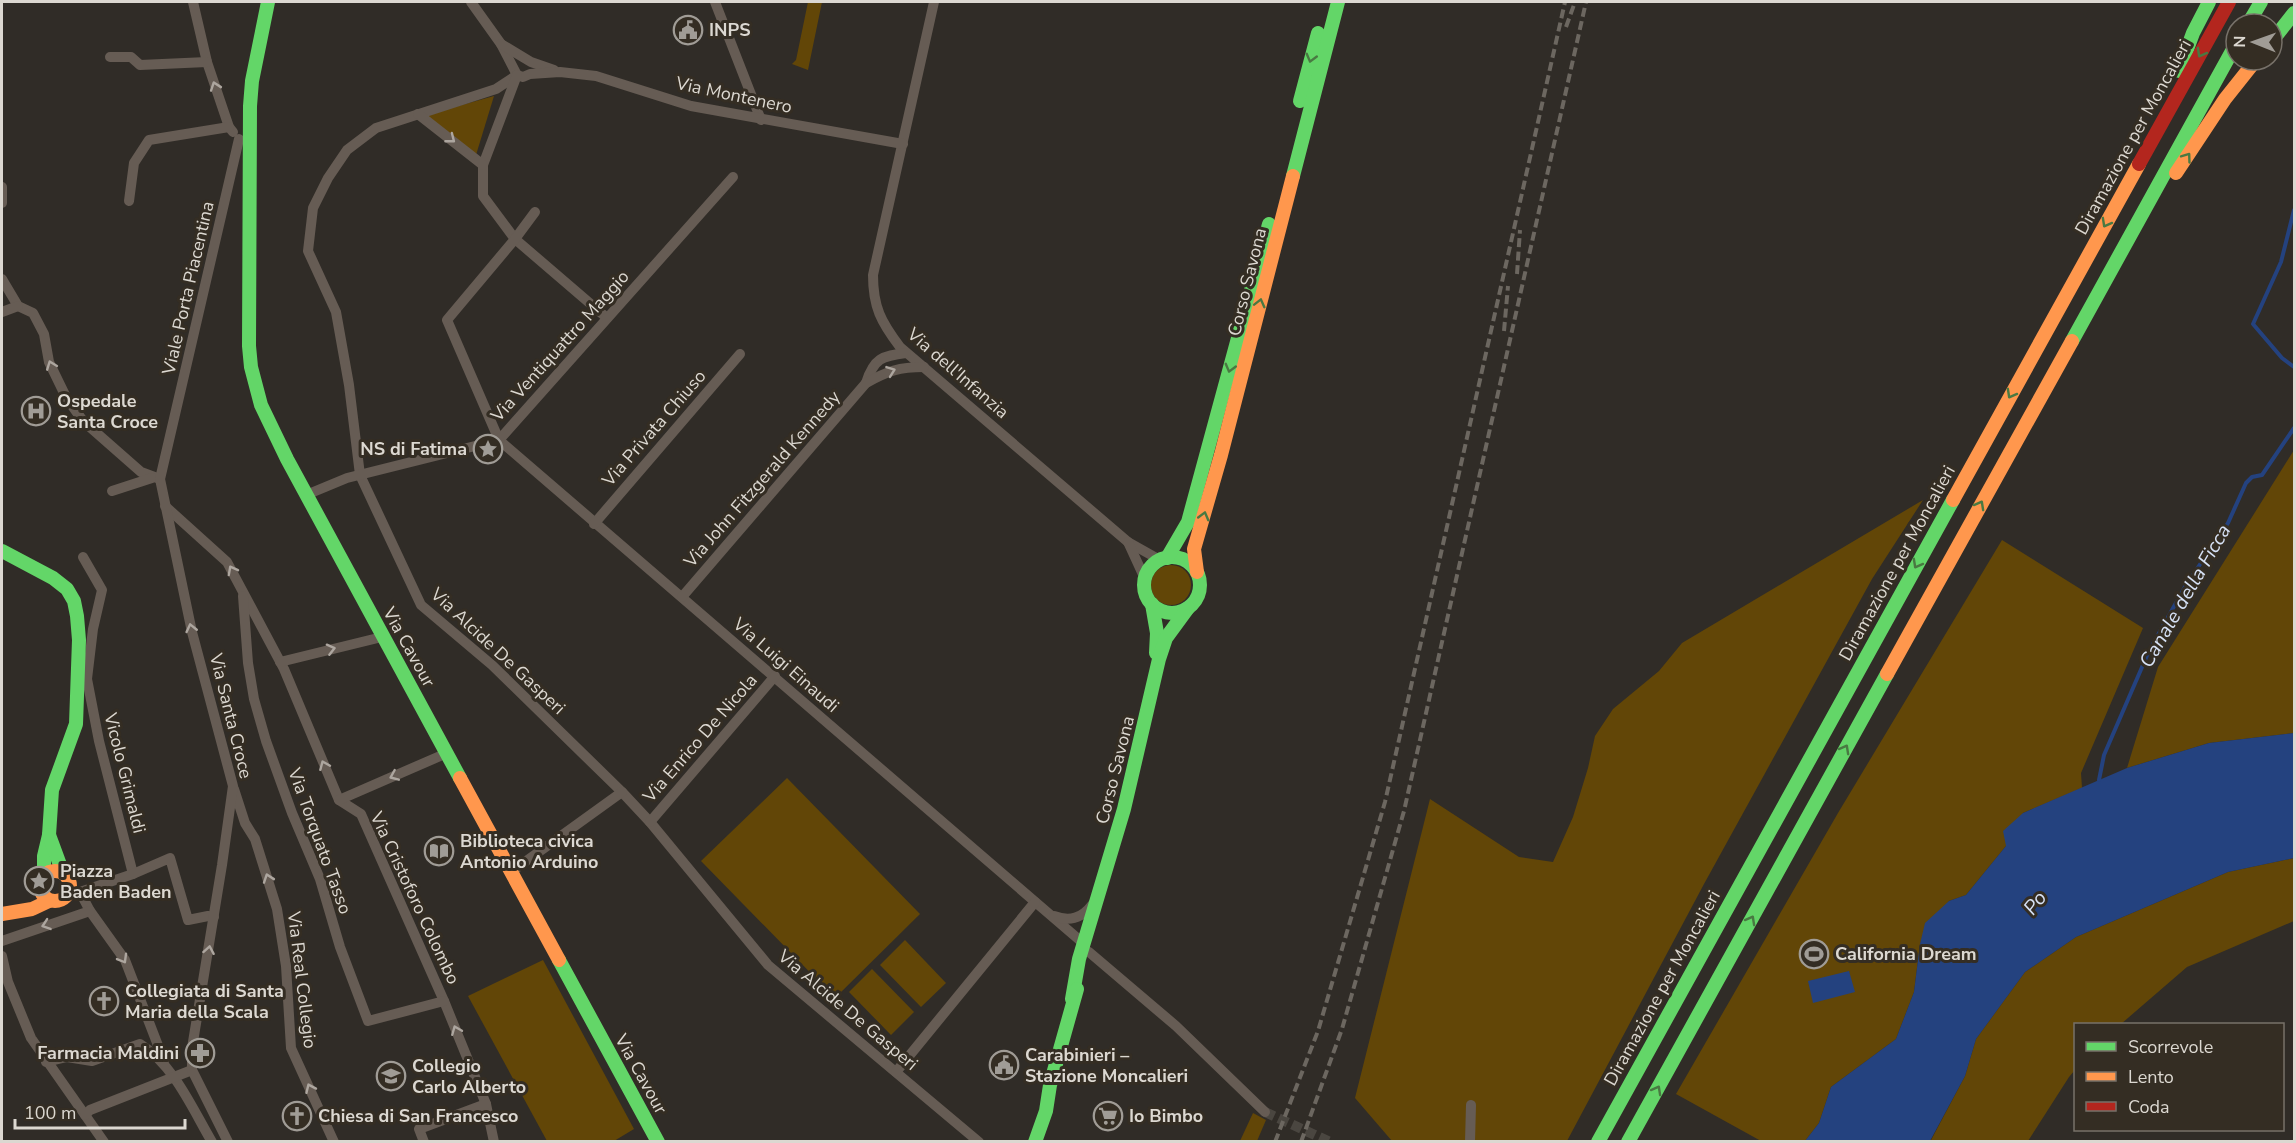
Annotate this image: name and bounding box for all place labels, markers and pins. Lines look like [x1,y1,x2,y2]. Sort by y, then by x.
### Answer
public building icon: INPS [672,14,704,46]
place label: INPS [709,18,751,42]
place label: Ospedale Santa Croce [57,389,158,434]
hospital icon: Ospedale Santa Croce [20,395,52,427]
place icon: NS di Fatima [472,433,504,465]
place label: NS di Fatima [360,437,467,461]
place label: Biblioteca civica Antonio Arduino [460,829,598,874]
library icon: Biblioteca civica Antonio Arduino [423,835,455,867]
place label: Piazza Baden Baden [60,859,172,904]
place icon: Piazza Baden Baden [23,865,55,897]
sports icon: California Dream [1798,938,1830,970]
place label: California Dream [1835,942,1977,966]
place label: Collegiata di Santa Maria della Scala [125,979,284,1024]
church icon: Collegiata di Santa Maria della Scala [88,985,120,1017]
pharmacy icon: Farmacia Maldini [184,1037,216,1069]
place label: Farmacia Maldini [37,1041,179,1065]
place label: Carabinieri – Stazione Moncalieri [1025,1043,1188,1088]
public building icon: Carabinieri – Stazione Moncalieri [988,1049,1020,1081]
place label: Collegio Carlo Alberto [412,1054,526,1099]
school or university icon: Collegio Carlo Alberto [375,1060,407,1092]
church icon: Chiesa di San Francesco [281,1100,313,1132]
supermarket icon: Io Bimbo [1092,1100,1124,1132]
place label: Chiesa di San Francesco [318,1104,518,1128]
place label: Io Bimbo [1129,1104,1203,1128]

